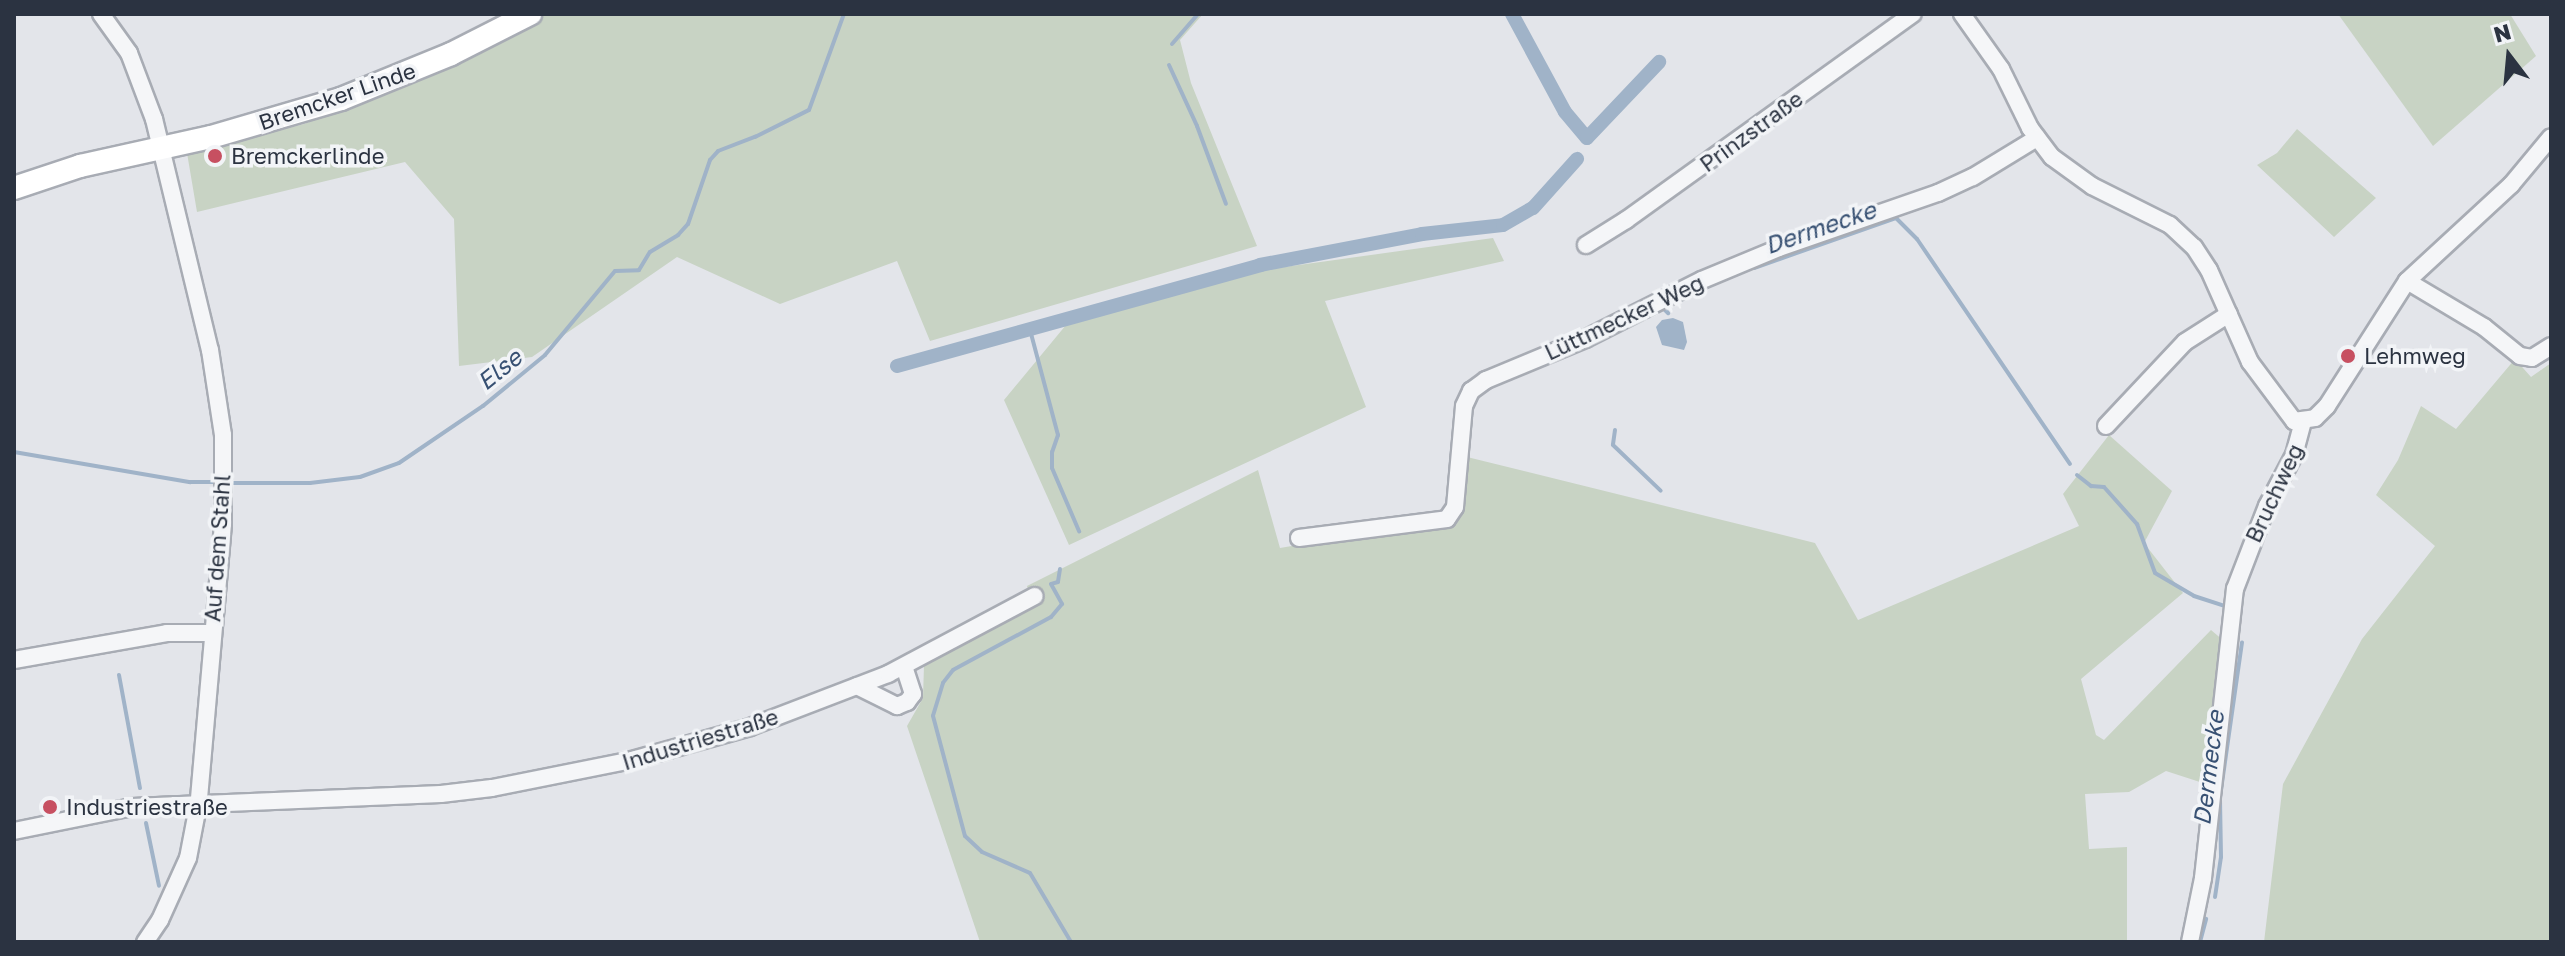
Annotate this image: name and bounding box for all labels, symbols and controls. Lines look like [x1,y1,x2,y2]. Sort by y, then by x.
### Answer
north arrow [2469,16,2549,96]
text: N [2490,17,2514,48]
street label: Bremcker Linde [255,57,419,135]
street label: Prinzstraße [1695,85,1807,177]
place label: Bremckerlinde [231,143,384,169]
marker: Bremckerlinde [206,147,224,165]
water label: Dermecke [1761,195,1879,259]
street label: Lüttmecker Weg [1540,269,1708,365]
water label: Else [471,342,527,396]
place label: Lehmweg [2364,343,2466,369]
marker: Lehmweg [2339,347,2357,365]
street label: Bruchweg [2240,439,2308,547]
street label: Auf dem Stahl [199,473,235,623]
street label: Industriestraße [619,703,781,775]
water label: Dermecke [2187,709,2229,827]
place label: Industriestraße [66,794,228,820]
marker: Industriestraße [41,798,59,816]

